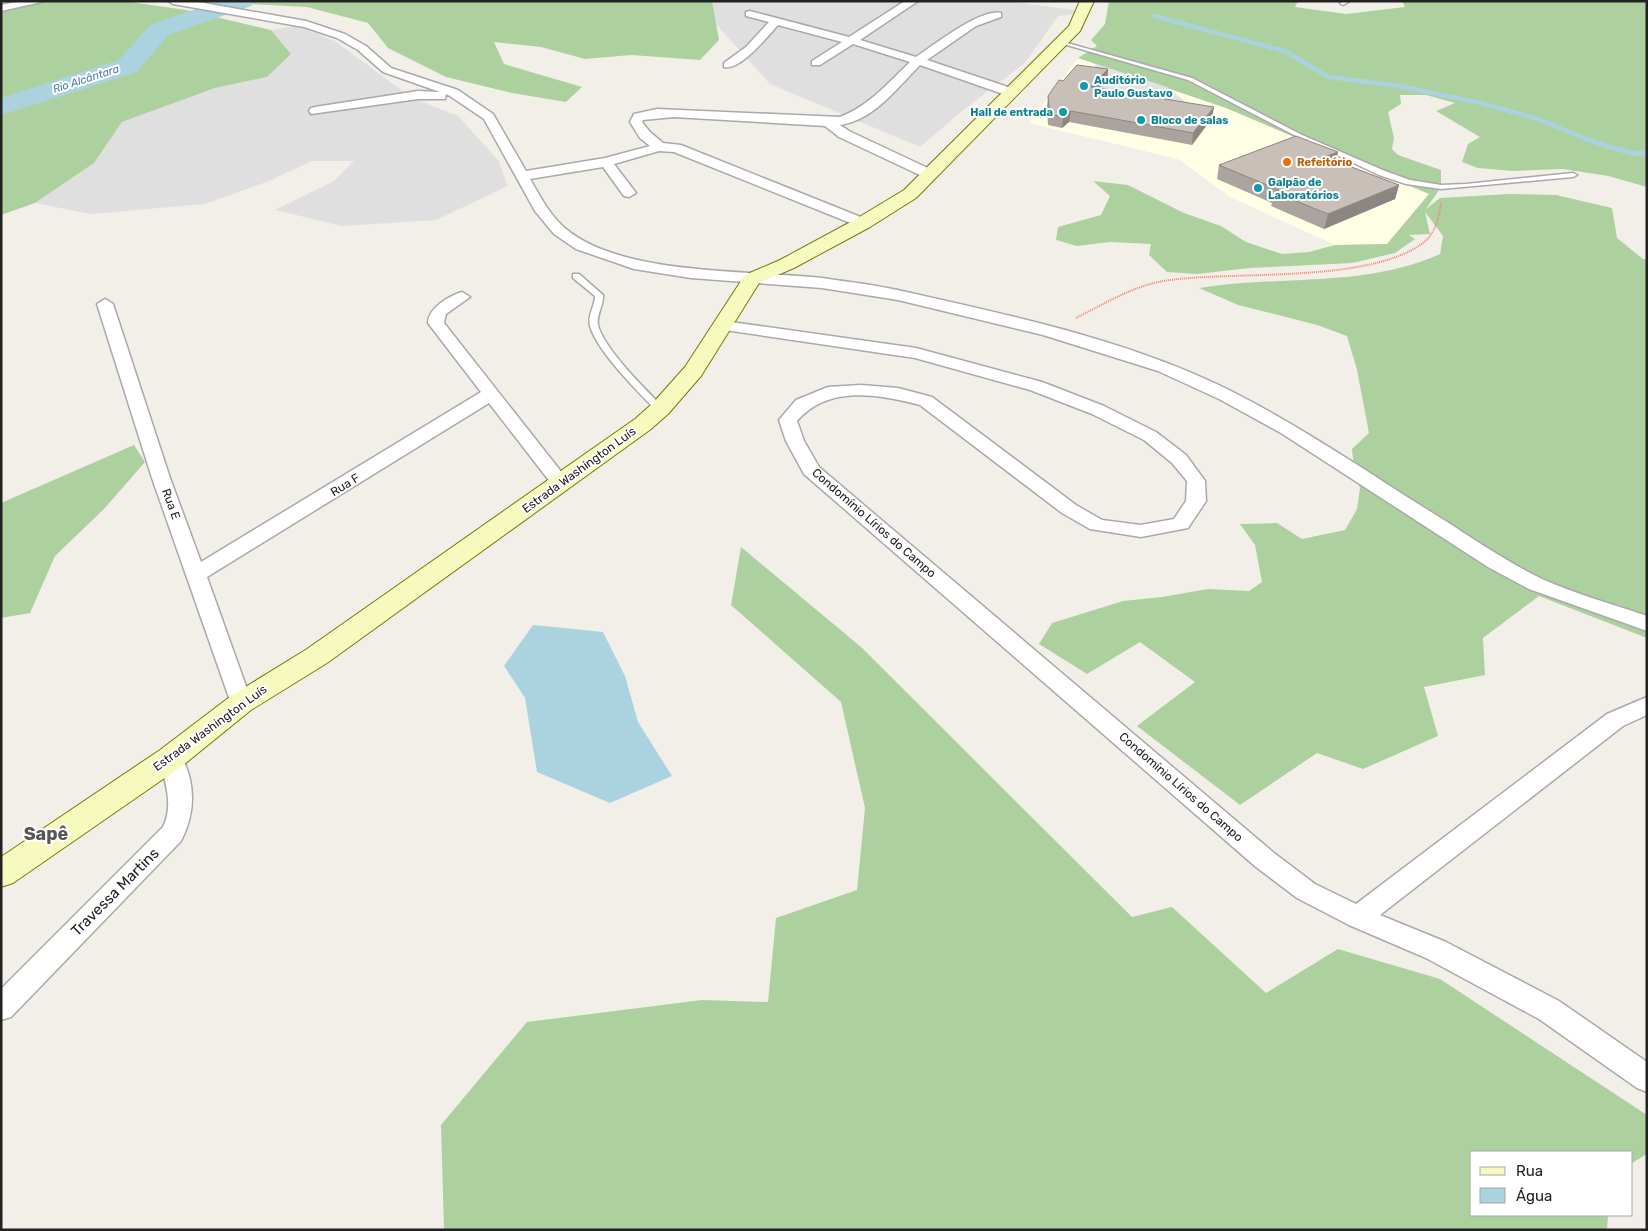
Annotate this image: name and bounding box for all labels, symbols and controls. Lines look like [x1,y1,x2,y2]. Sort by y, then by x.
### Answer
water label: Rio Alcântara [51,62,121,96]
place label: Auditório Paulo Gustavo [1094,74,1173,100]
marker: Auditório Paulo Gustavo [1078,80,1090,92]
place label: Hall de entrada [970,106,1053,119]
marker: Hall de entrada [1057,106,1069,118]
marker: Bloco de salas [1135,114,1147,126]
place label: Bloco de salas [1151,114,1228,127]
marker: Refeitório [1281,156,1293,168]
place label: Refeitório [1297,156,1352,169]
place label: Galpão de Laboratórios [1268,176,1339,202]
marker: Galpão de Laboratórios [1252,182,1264,194]
street label: Estrada Washington Luís [519,424,639,516]
street label: Condomínio Lírios do Campo [809,466,939,581]
street label: Rua F [328,471,362,499]
street label: Rua E [159,487,183,521]
street label: Estrada Washington Luís [150,682,270,774]
street label: Condomínio Lírios do Campo [1116,730,1246,845]
district label: Sapê [24,823,69,845]
street label: Travessa Martins [67,844,163,940]
legend [1470,1151,1633,1216]
text: Rua [1516,1162,1543,1180]
text: Água [1516,1187,1552,1205]

